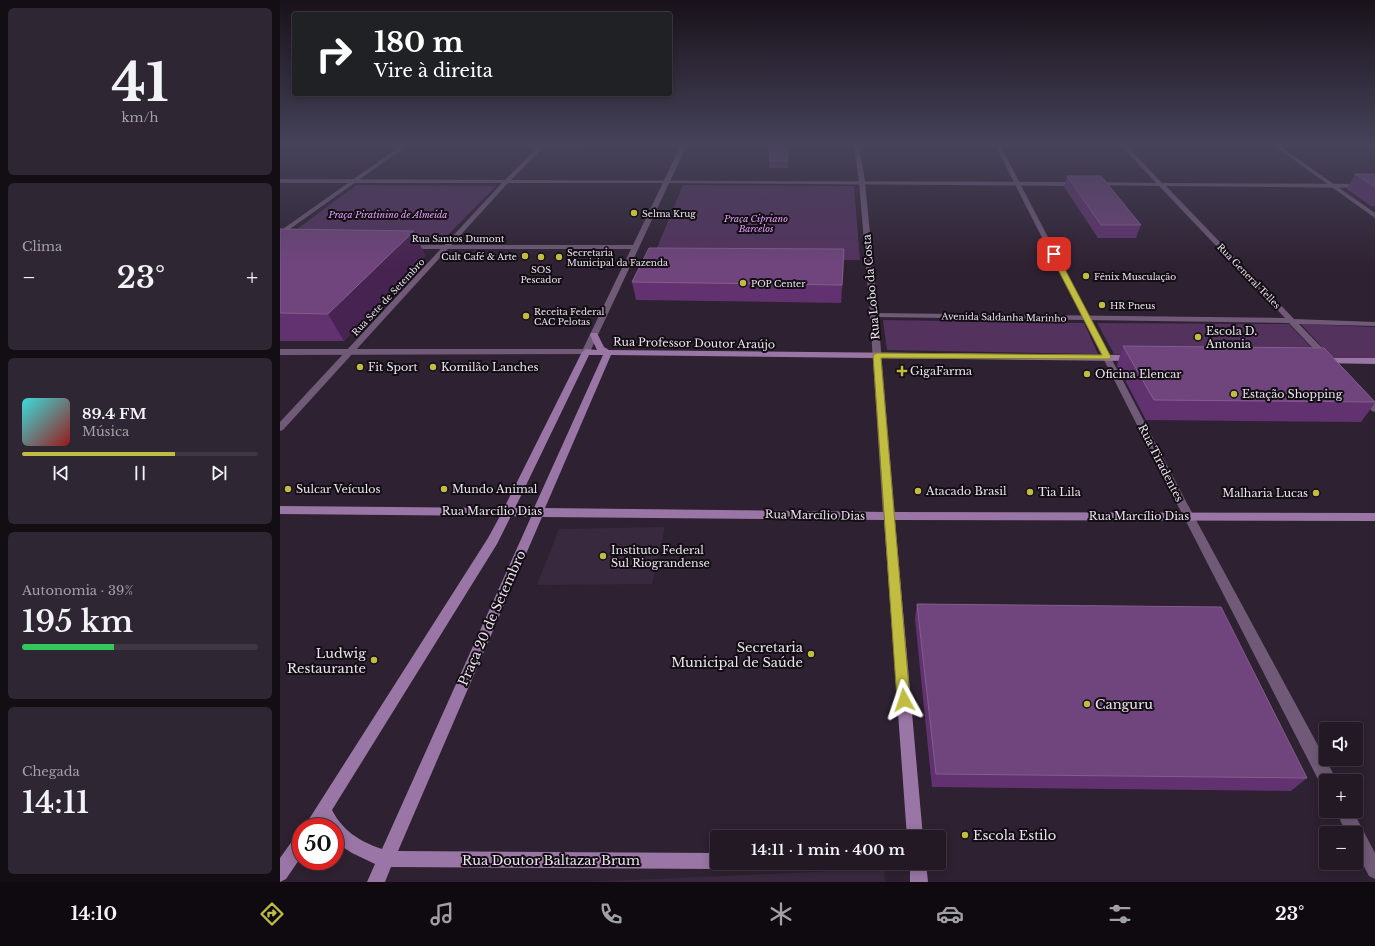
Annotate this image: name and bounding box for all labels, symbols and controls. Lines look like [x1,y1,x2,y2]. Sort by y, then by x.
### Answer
text: 180 m [374,25,464,60]
icon: right [308,28,360,80]
text: 41 [111,51,169,115]
text: Vire à direita [374,60,493,82]
text: km/h [122,109,158,126]
marker: Selma Krug [629,208,639,218]
place label: Selma Krug [642,208,696,219]
park label: Praça Piratinino de Almeida [328,209,448,220]
park label: Praça Cipriano Barcelos [723,213,788,234]
street label: Rua Santos Dumont [412,233,505,244]
street label: Rua Lobo da Costa [859,233,883,340]
pin [1037,237,1071,271]
text: Clima [22,238,62,255]
street label: Rua General Telles [1215,241,1283,311]
icon: arrive [1043,243,1065,265]
place label: Secretaria Municipal da Fazenda [567,247,668,268]
place label: Cult Café & Arte [441,251,517,262]
marker: Cult Café & Arte [520,251,530,261]
marker: SOS Pescador [536,252,546,262]
marker: Secretaria Municipal da Fazenda [554,252,564,262]
street label: Rua Sete de Setembro [349,256,427,338]
text: 23° [117,259,165,296]
text: − [22,264,36,291]
text: + [246,264,258,291]
place label: SOS Pescador [520,264,562,285]
marker: Fênix Musculação [1081,271,1091,281]
place label: Fênix Musculação [1094,271,1176,282]
marker: POP Center [738,278,748,288]
place label: POP Center [751,278,806,289]
marker: HR Pneus [1097,300,1107,310]
place label: HR Pneus [1110,300,1155,311]
place label: Receita Federal CAC Pelotas [534,306,604,327]
street label: Avenida Saldanha Marinho [941,310,1067,324]
marker: Receita Federal CAC Pelotas [521,311,531,321]
place label: Escola D. Antonia [1205,324,1257,351]
marker: Escola D. Antonia [1193,332,1203,342]
street label: Rua Professor Doutor Araújo [613,335,775,351]
place label: Fit Sport [368,360,418,374]
place label: Komilão Lanches [441,360,538,374]
marker: Fit Sport [355,362,365,372]
marker: Komilão Lanches [428,362,438,372]
place label: GigaFarma [910,364,973,378]
marker: GigaFarma [897,366,907,376]
place label: Oficina Elencar [1095,367,1182,381]
marker: Oficina Elencar [1082,369,1092,379]
place label: Estação Shopping [1242,387,1343,401]
marker: Estação Shopping [1229,389,1239,399]
text: 89.4 FM [82,404,147,423]
street label: Rua Tiradentes [1135,422,1187,504]
text: Música [82,423,129,440]
icon: previous [50,462,72,484]
icon: pause [129,462,151,484]
icon: next [208,462,230,484]
place label: Sulcar Veículos [296,482,380,496]
place label: Mundo Animal [452,482,538,496]
marker: Sulcar Veículos [283,484,293,494]
marker: Mundo Animal [439,484,449,494]
place label: Atacado Brasil [925,484,1007,498]
place label: Tia Lila [1038,485,1082,499]
marker: Atacado Brasil [913,486,923,496]
place label: Malharia Lucas [1222,486,1308,500]
marker: Tia Lila [1025,487,1035,497]
marker: Malharia Lucas [1311,488,1321,498]
street label: Rua Marcílio Dias [442,504,542,518]
street label: Rua Marcílio Dias [765,507,865,523]
street label: Rua Marcílio Dias [1089,509,1189,523]
place label: Instituto Federal Sul Riograndense [611,543,710,570]
street label: Praça 20 de Setembro [454,548,530,688]
marker: Instituto Federal Sul Riograndense [598,551,608,561]
text: Autonomia · 39% [22,582,133,599]
text: 195 km [22,603,133,640]
place label: Secretaria Municipal de Saúde [671,639,804,671]
place label: Ludwig Restaurante [287,645,366,677]
marker: Secretaria Municipal de Saúde [806,649,816,659]
marker: Ludwig Restaurante [369,655,379,665]
position arrow [883,679,925,721]
place label: Canguru [1095,696,1153,713]
marker: Canguru [1082,699,1092,709]
map controls [1319,722,1363,870]
button: sound [1319,722,1363,766]
text: Chegada [22,763,80,780]
button: + [1319,774,1363,818]
text: 14:11 [22,784,89,821]
speed limit sign: 50 [292,818,344,870]
button: − [1319,826,1363,870]
place label: Escola Estilo [973,827,1056,844]
marker: Escola Estilo [960,830,970,840]
text: 14:11 · 1 min · 400 m [751,840,905,859]
street label: Rua Doutor Baltazar Brum [462,852,640,869]
icon: directions [258,900,286,928]
icon: music [428,900,456,928]
icon: phone [597,900,625,928]
icon: climate [767,900,795,928]
icon: car [936,900,964,928]
icon: filters [1106,900,1134,928]
text: 14:10 [71,903,117,925]
text: 23° [1275,903,1304,925]

